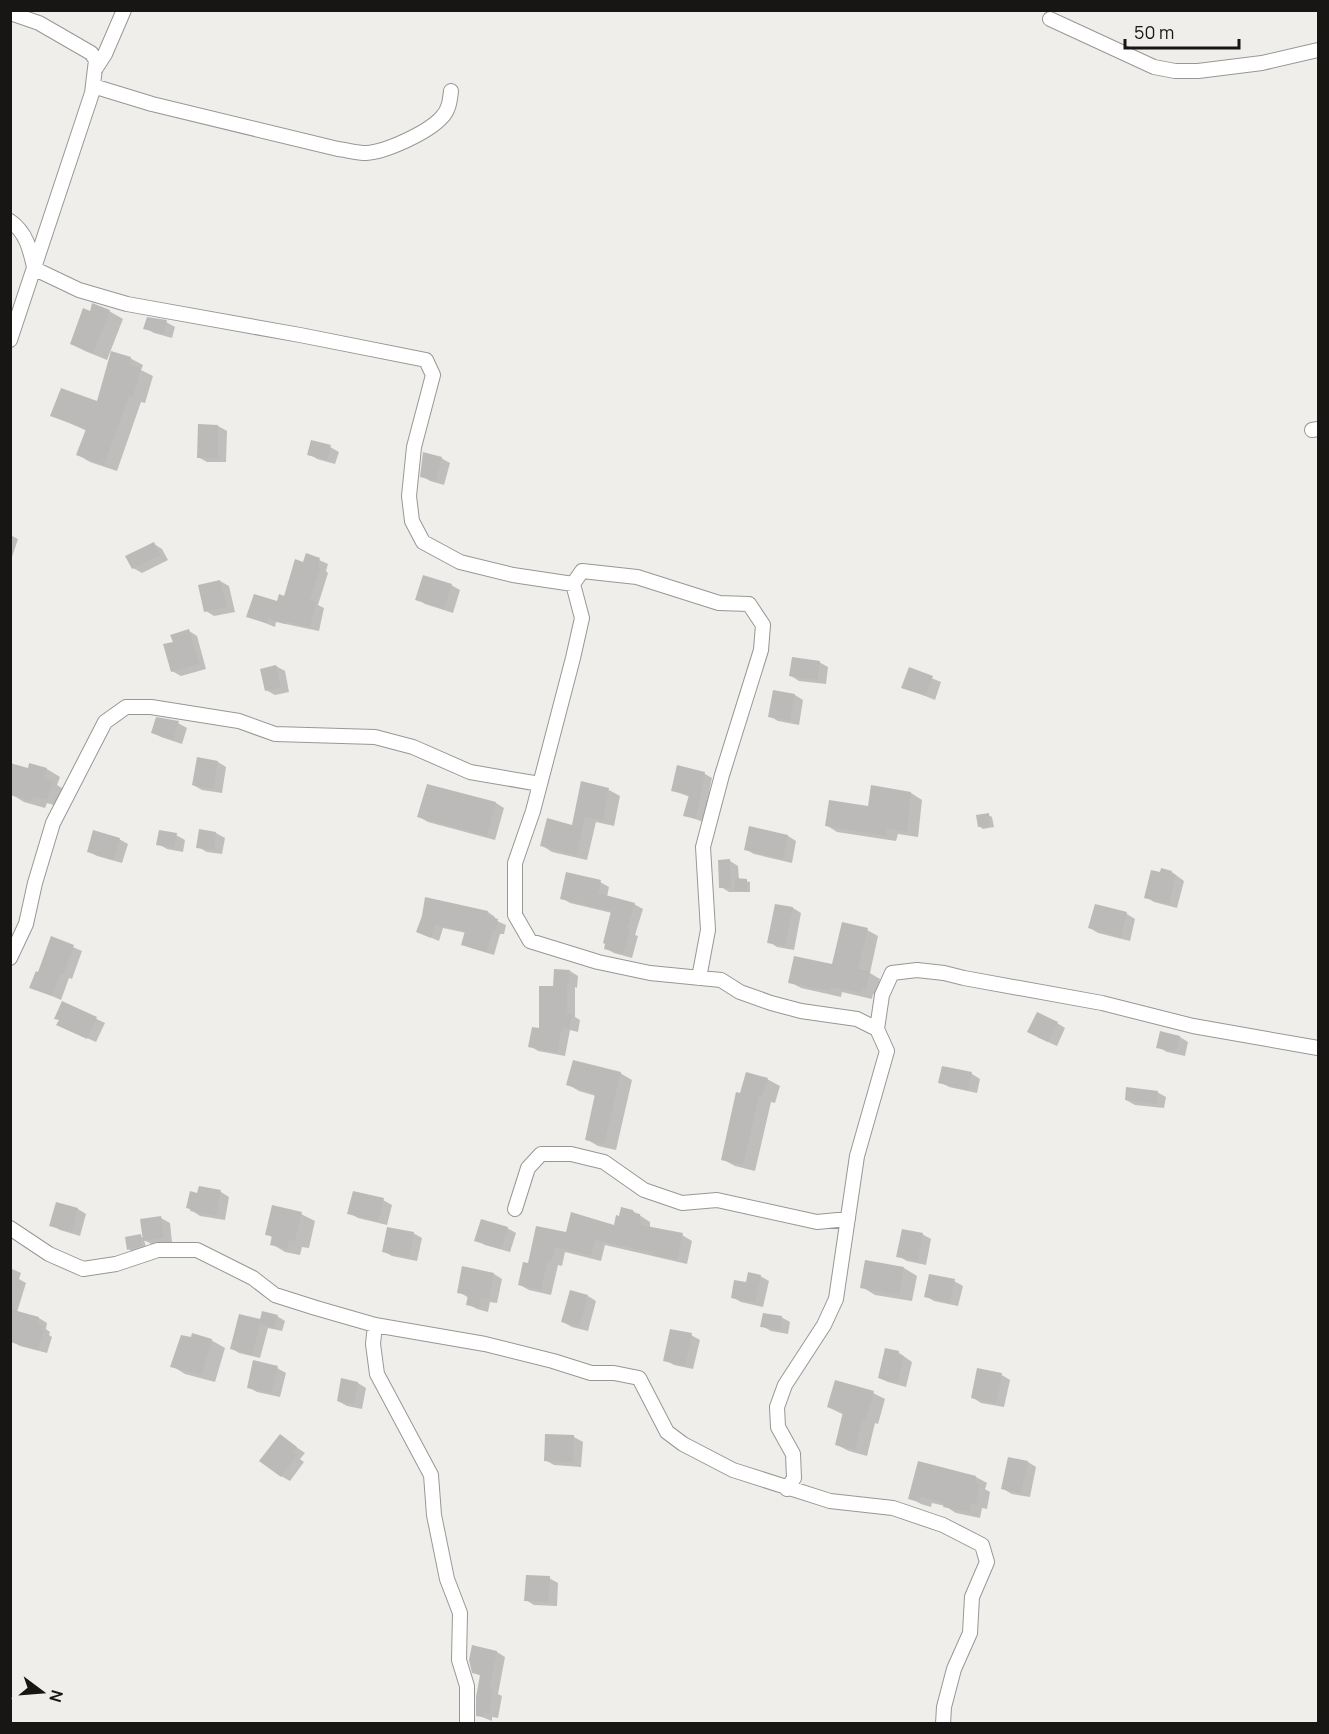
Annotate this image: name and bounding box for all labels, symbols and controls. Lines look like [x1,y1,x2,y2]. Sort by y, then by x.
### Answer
scale bar [1125,12,1239,50]
text: 50 m [1134,20,1174,44]
north arrow [12,1662,72,1722]
text: N [44,1688,69,1705]

